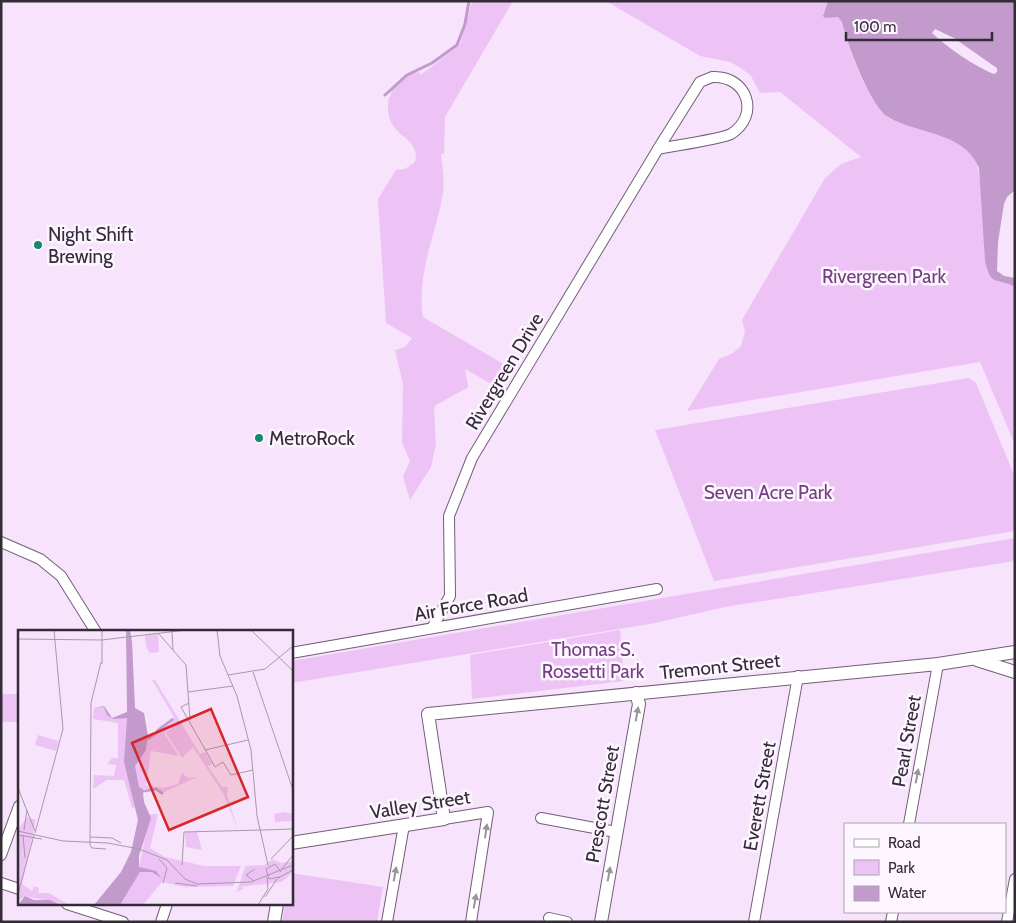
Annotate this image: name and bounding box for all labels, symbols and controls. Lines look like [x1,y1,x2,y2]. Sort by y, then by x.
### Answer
scale bar [846,10,992,42]
text: 100 m [854,18,896,36]
place label: Night Shift Brewing [48,223,134,268]
marker: Night Shift Brewing [32,239,44,251]
park label: Rivergreen Park [822,265,946,288]
street label: Rivergreen Drive [460,308,549,434]
place label: MetroRock [269,427,355,450]
marker: MetroRock [253,432,265,444]
park label: Seven Acre Park [704,481,833,504]
street label: Air Force Road [412,583,530,626]
inset map [18,630,292,906]
park label: Thomas S. Rossetti Park [542,638,645,683]
street label: Tremont Street [659,649,782,684]
street label: Pearl Street [887,693,926,789]
one-way arrow [633,705,641,721]
street label: Everett Street [739,739,781,853]
street label: Prescott Street [581,743,624,865]
one-way arrow [914,768,922,784]
street label: Valley Street [368,785,472,824]
one-way arrow [482,823,490,839]
legend [844,823,1006,913]
text: Road [888,834,921,852]
text: Park [888,859,915,877]
one-way arrow [392,865,400,881]
one-way arrow [606,865,614,881]
text: Water [888,884,926,902]
one-way arrow [471,892,479,908]

